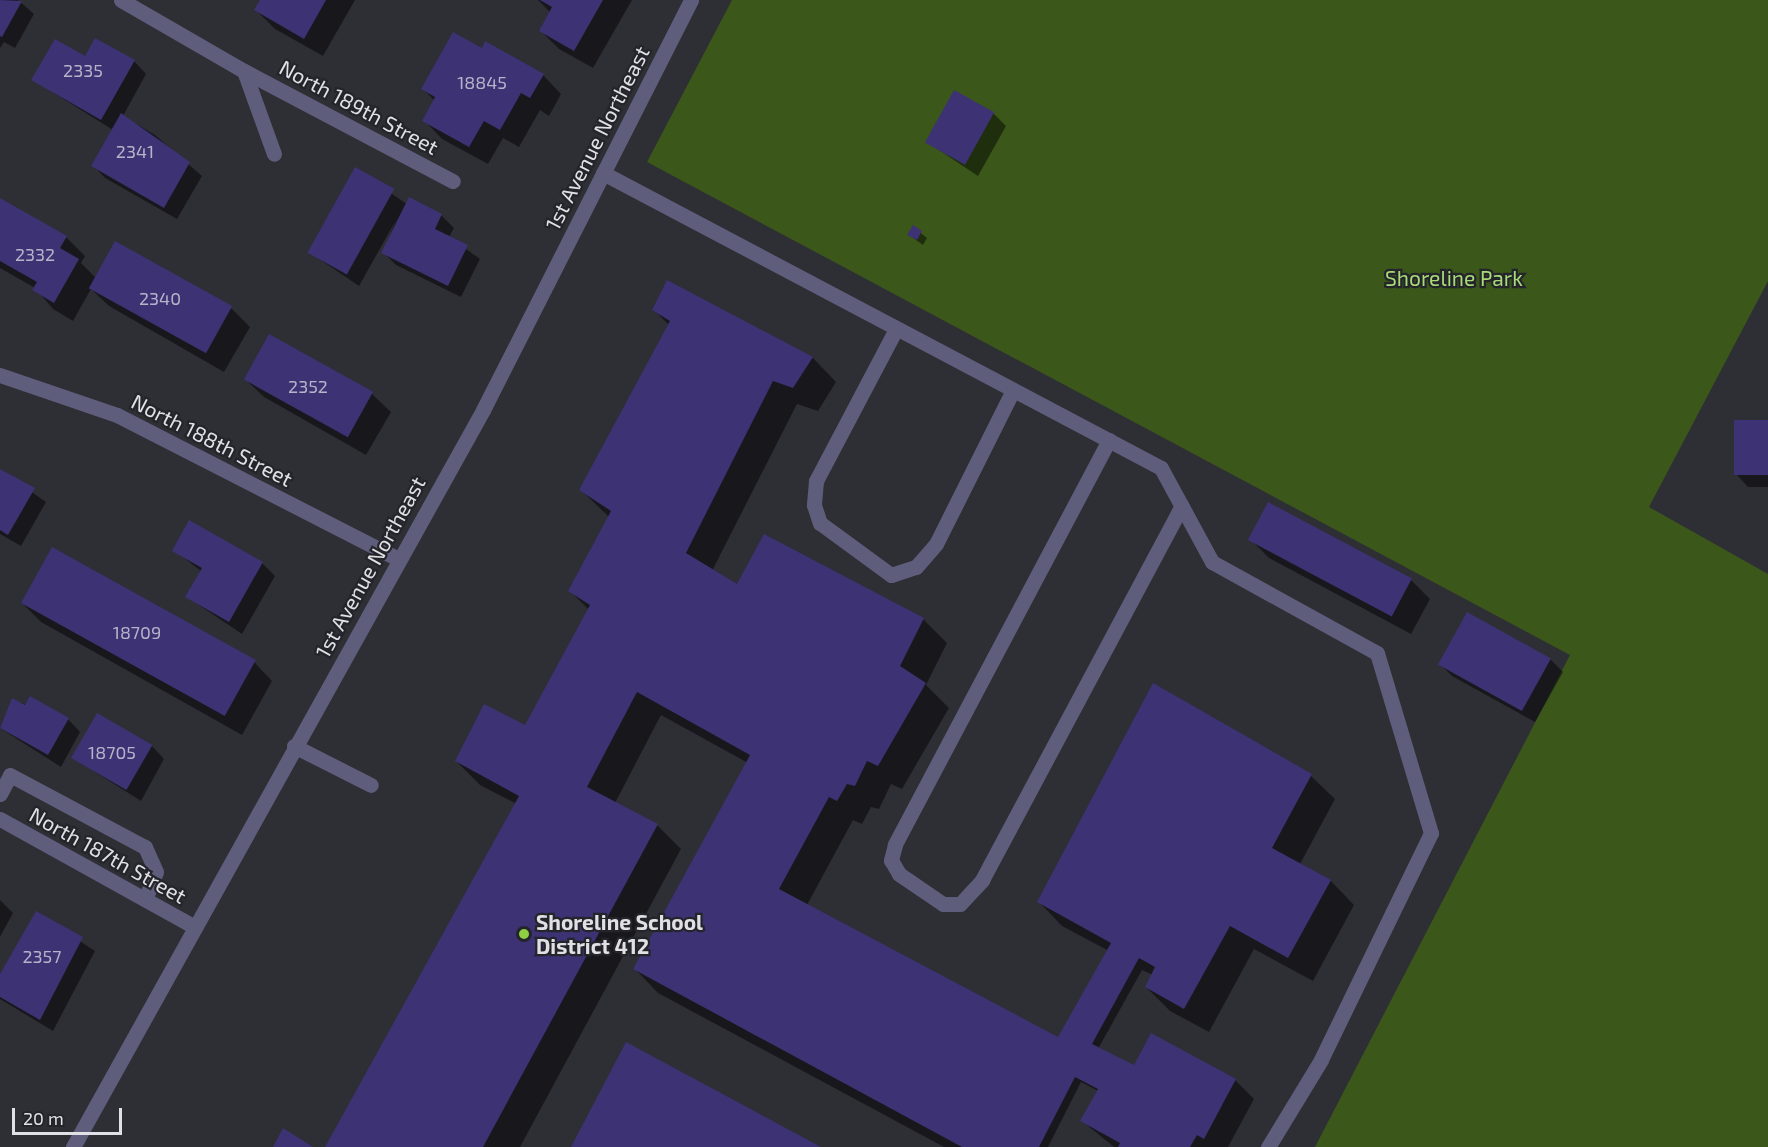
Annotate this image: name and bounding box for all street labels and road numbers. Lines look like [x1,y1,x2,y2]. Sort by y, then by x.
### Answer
street label: 1st Avenue Northeast [540,42,654,234]
street label: North 189th Street [275,54,443,160]
street label: North 188th Street [127,389,297,491]
street label: 1st Avenue Northeast [310,472,430,662]
street label: North 187th Street [25,802,191,908]

